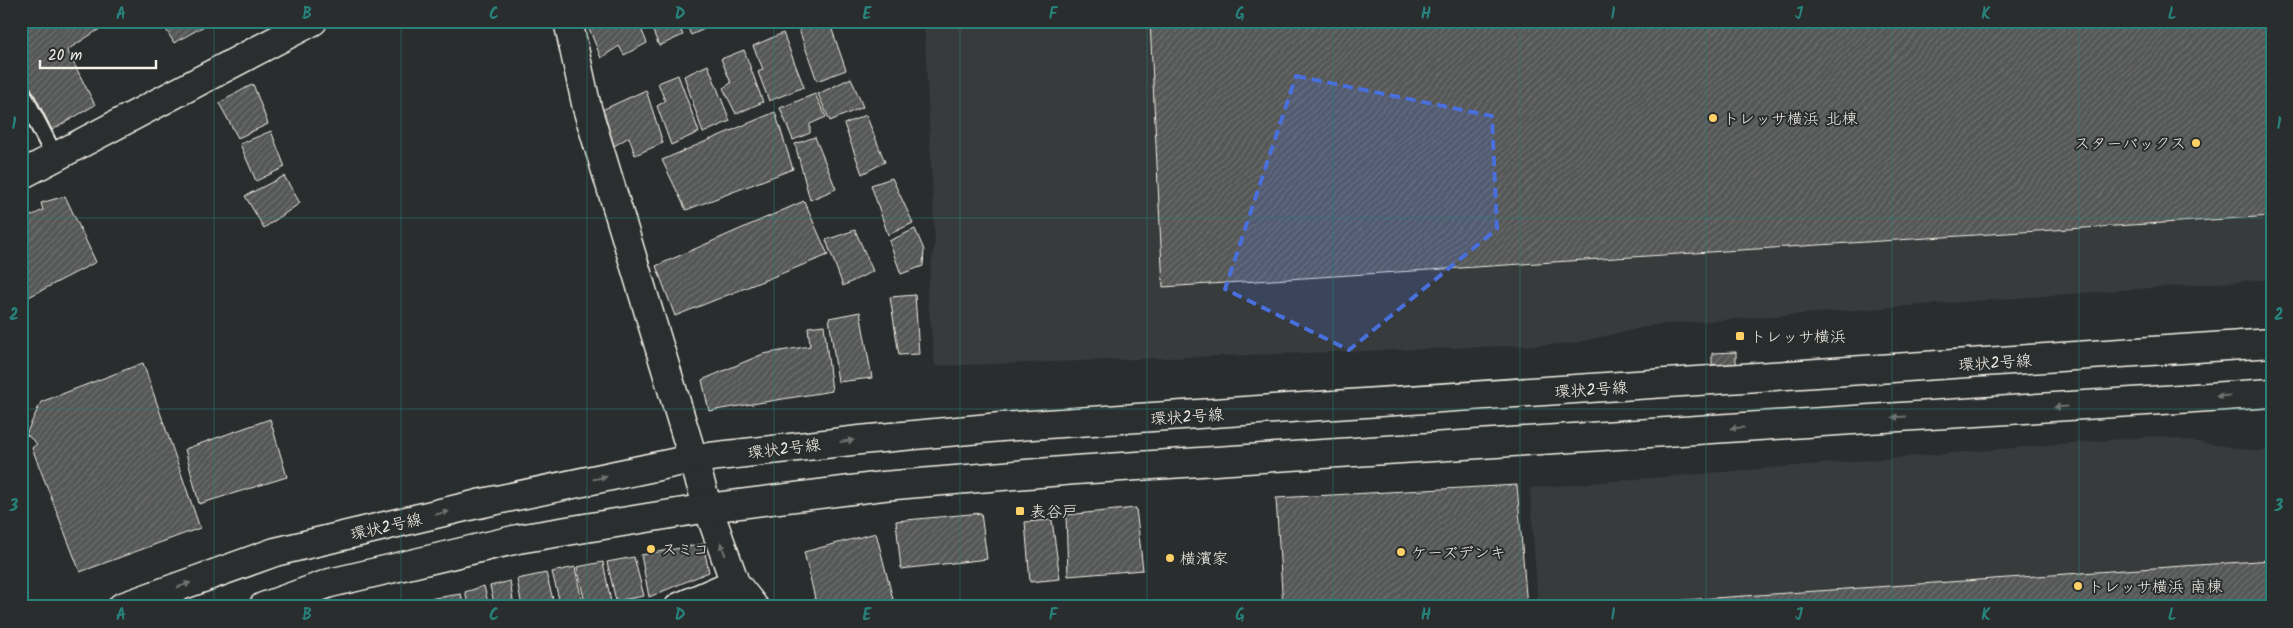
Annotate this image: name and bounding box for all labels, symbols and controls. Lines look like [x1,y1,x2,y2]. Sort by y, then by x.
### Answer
text: A [116,2,126,27]
text: B [302,2,312,27]
text: C [489,2,499,27]
text: D [675,2,686,27]
text: E [863,2,873,27]
text: F [1049,2,1059,27]
text: G [1235,2,1245,27]
text: H [1421,2,1431,27]
text: I [1611,2,1616,27]
text: J [1795,2,1804,27]
text: K [1981,2,1991,27]
text: L [2168,2,2176,27]
scale bar [40,38,156,70]
text: 20 m [48,44,82,68]
place label: トレッサ横浜 北棟 [1723,107,1857,132]
text: 1 [12,112,17,137]
marker: トレッサ横浜 北棟 [1707,112,1719,124]
text: 1 [2277,112,2282,137]
place label: スターバックス [2074,132,2186,157]
marker: スターバックス [2190,137,2202,149]
text: 2 [9,303,19,328]
text: 2 [2274,303,2284,328]
place label: トレッサ横浜 [1750,325,1846,350]
marker: トレッサ横浜 [1734,330,1746,342]
street label: 環状2号線 [1958,348,2033,379]
street label: 環状2号線 [1554,375,1629,406]
one-way arrow [2215,392,2231,400]
street label: 環状2号線 [1150,402,1225,433]
one-way arrow [2053,403,2069,411]
one-way arrow [1891,414,1907,422]
one-way arrow [1728,424,1744,432]
street label: 環状2号線 [746,433,822,466]
one-way arrow [840,437,856,445]
one-way arrow [593,474,609,482]
text: 3 [9,494,19,519]
text: 3 [2274,494,2284,519]
place label: 表谷戸 [1030,500,1078,525]
marker: 表谷戸 [1014,505,1026,517]
street label: 環状2号線 [348,507,425,548]
one-way arrow [434,509,449,517]
place label: スミコ [661,538,709,563]
one-way arrow [719,541,727,556]
place label: ケーズデンキ [1411,541,1506,566]
marker: スミコ [645,543,657,555]
marker: ケーズデンキ [1395,546,1407,558]
place label: 横濱家 [1180,547,1228,572]
marker: 横濱家 [1164,552,1176,564]
place label: トレッサ横浜 南棟 [2088,575,2222,600]
marker: トレッサ横浜 南棟 [2072,580,2084,592]
one-way arrow [177,581,192,588]
text: A [116,603,126,628]
text: B [302,603,312,628]
text: C [489,603,499,628]
text: D [675,603,686,628]
text: E [863,603,873,628]
text: F [1049,603,1059,628]
text: G [1235,603,1245,628]
text: H [1421,603,1431,628]
text: I [1611,603,1616,628]
text: J [1795,603,1804,628]
text: K [1981,603,1991,628]
text: L [2168,603,2176,628]

